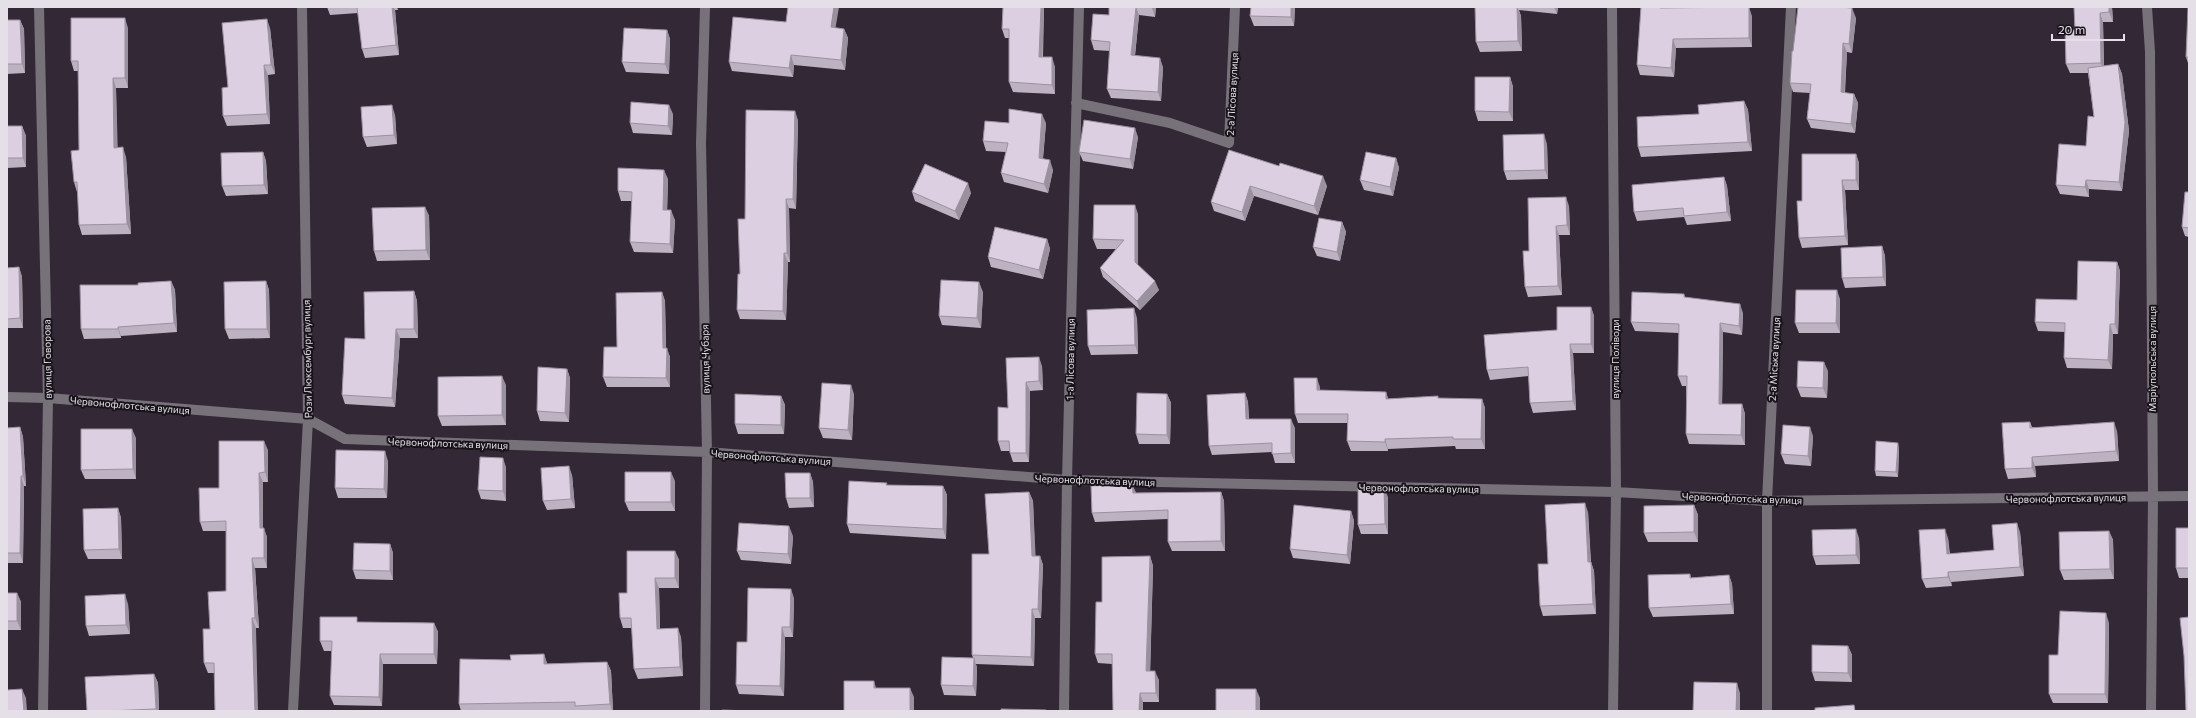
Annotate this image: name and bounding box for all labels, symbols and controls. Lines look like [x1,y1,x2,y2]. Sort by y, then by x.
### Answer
scale bar [2052,16,2124,42]
text: 20 m [2058,22,2085,36]
street label: 2-а Лісова вулиця [1224,52,1240,136]
street label: Рози Люксембург вулиця [300,300,314,418]
street label: Маріупольська вулиця [2146,306,2158,412]
street label: 2-а Міська вулиця [1766,317,1782,401]
street label: 1-а Лісова вулиця [1063,318,1077,400]
street label: вулиця Говорова [40,319,54,399]
street label: вулиця Поліводи [1609,319,1621,399]
street label: вулиця Чубаря [698,324,712,394]
street label: Червонофлотська вулиця [70,394,190,416]
street label: Червонофлотська вулиця [388,435,508,451]
street label: Червонофлотська вулиця [711,447,831,467]
street label: Червонофлотська вулиця [1035,472,1155,488]
street label: Червонофлотська вулиця [1359,481,1479,495]
street label: Червонофлотська вулиця [1682,490,1802,506]
street label: Червонофлотська вулиця [2006,491,2126,505]

